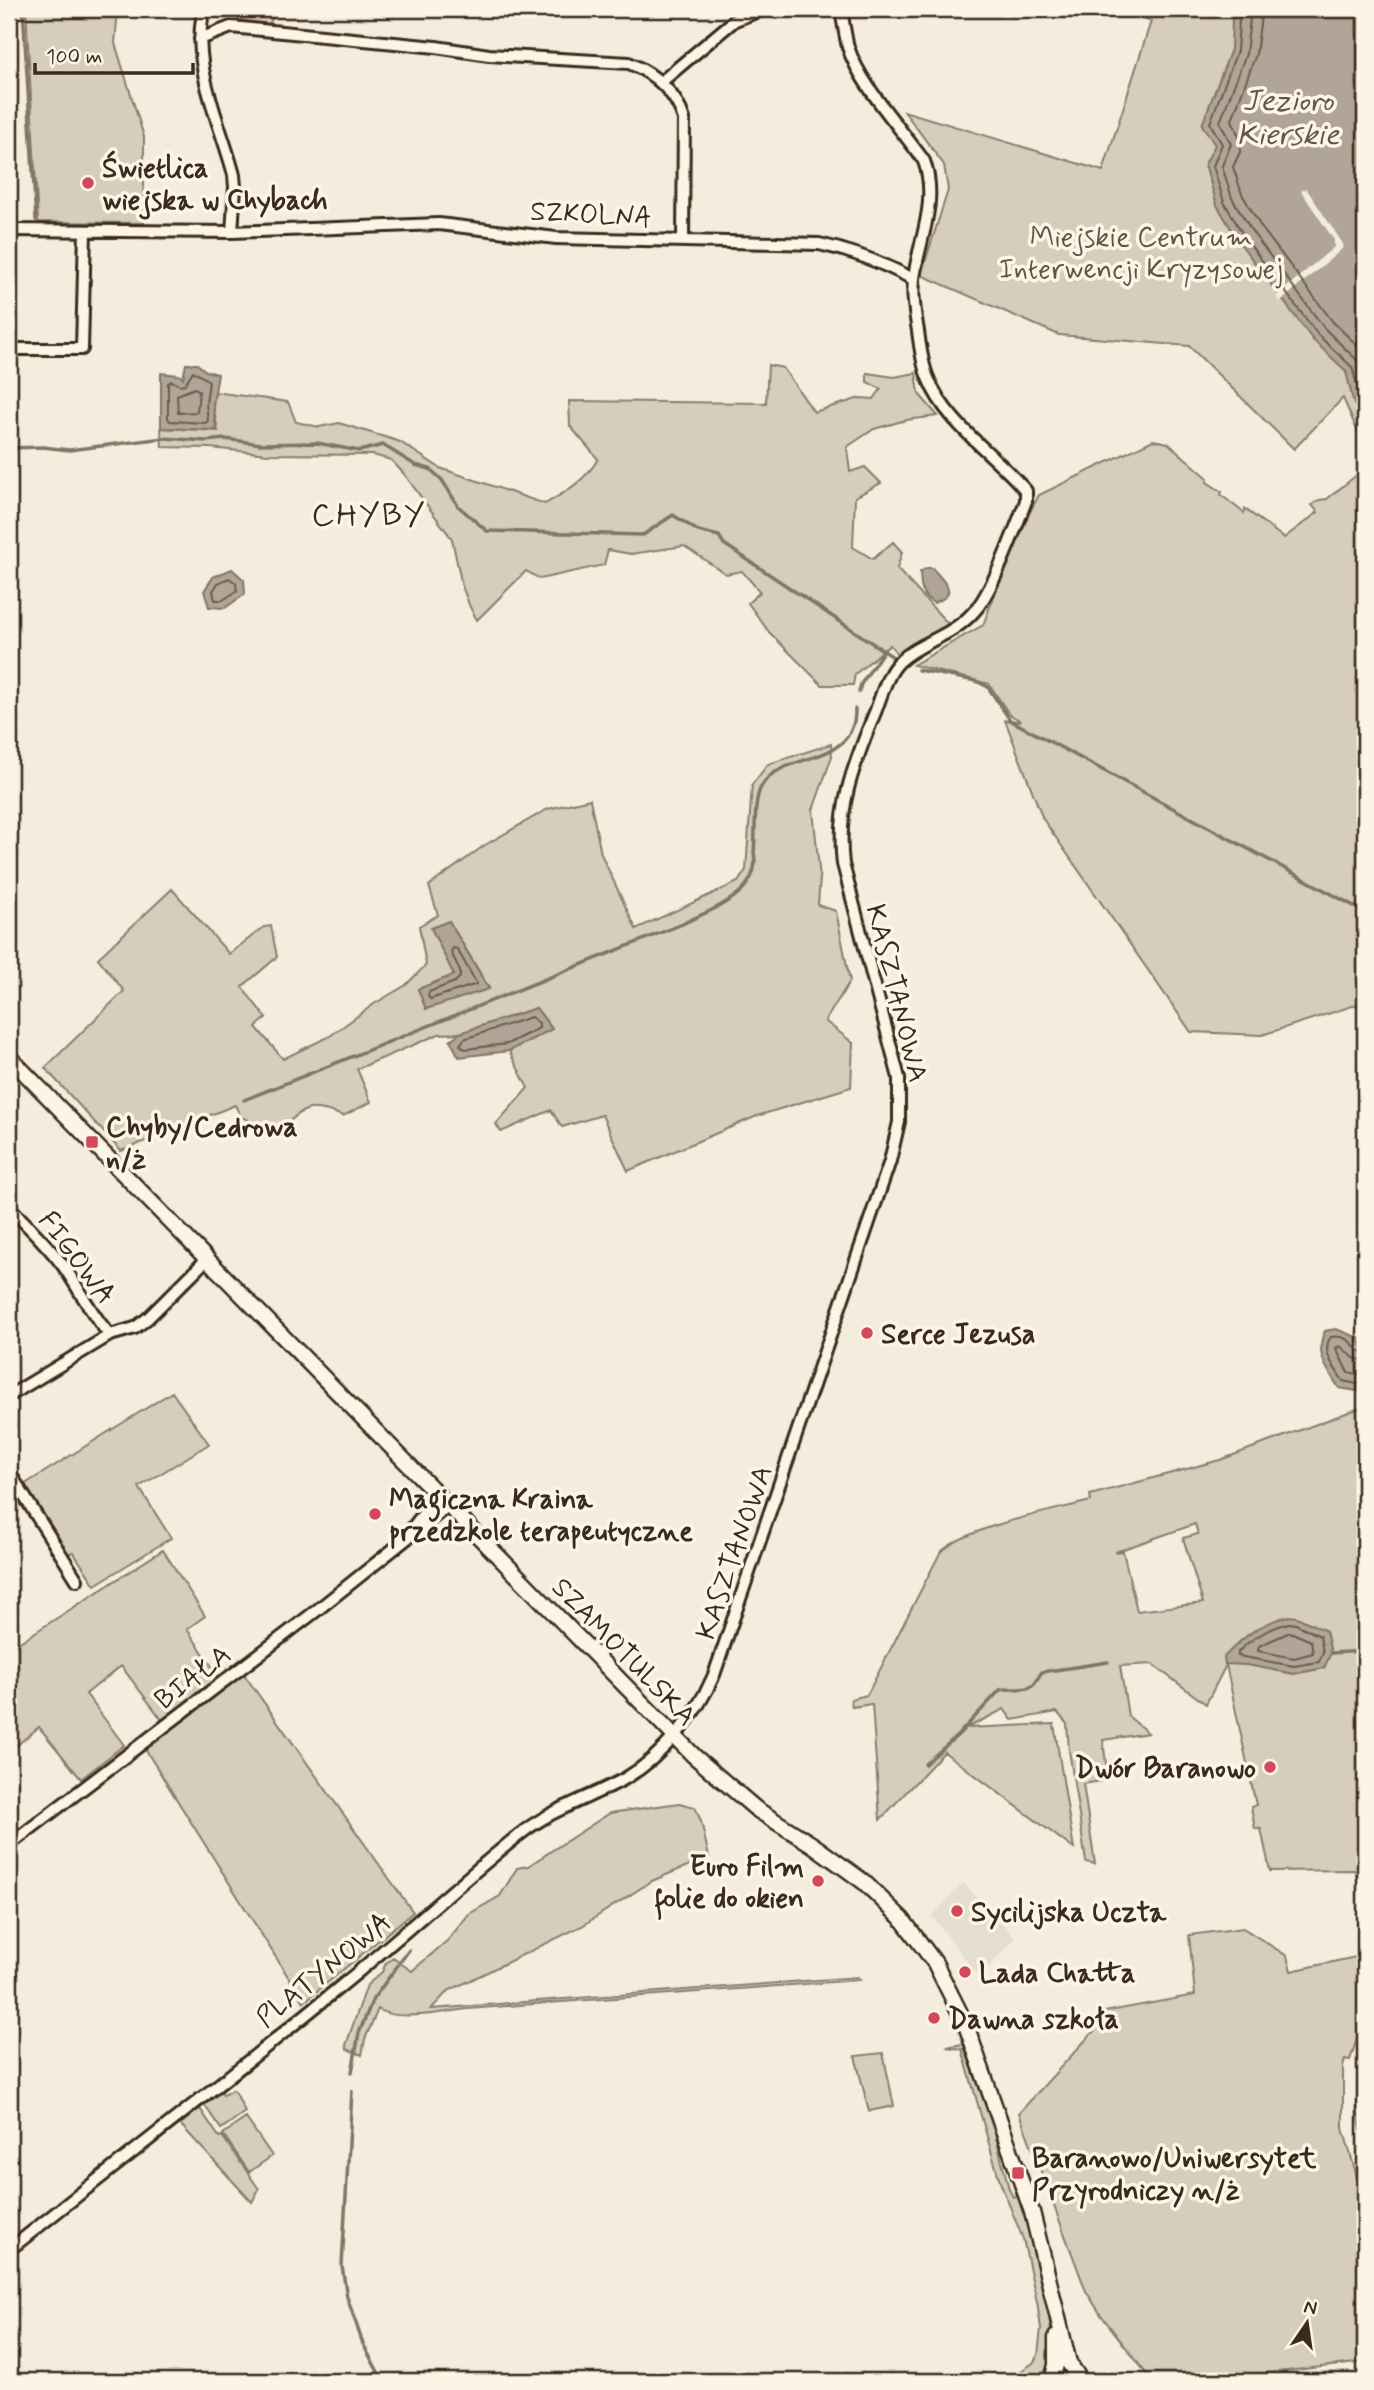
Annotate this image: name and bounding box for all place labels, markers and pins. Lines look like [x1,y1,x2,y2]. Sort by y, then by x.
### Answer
place label: Świetlica wiejska w Chybach [102,150,328,220]
marker: Świetlica wiejska w Chybach [80,175,96,191]
place label: Chyby/Cedrowa n/ż [106,1110,298,1179]
marker: Chyby/Cedrowa n/ż [84,1134,100,1150]
place label: Serce Jezusa [881,1317,1036,1354]
marker: Serce Jezusa [859,1325,875,1341]
place label: Magiczna Kraina przedzkole terapeutyczne [389,1482,693,1551]
marker: Magiczna Kraina przedzkole terapeutyczne [367,1506,383,1522]
place label: Dwór Baranowo [1075,1751,1256,1788]
marker: Dwór Baranowo [1262,1759,1278,1775]
place label: Euro Film folie do okien [654,1849,804,1921]
marker: Euro Film folie do okien [810,1873,826,1889]
place label: Sycilijska Uczta [971,1895,1167,1932]
marker: Sycilijska Uczta [949,1903,965,1919]
place label: Lada Chatta [979,1956,1135,1993]
marker: Lada Chatta [957,1964,973,1980]
place label: Dawna szkoła [948,2002,1119,2039]
marker: Dawna szkoła [926,2010,942,2026]
place label: Baranowo/Uniwersytet Przyrodniczy n/ż [1032,2141,1317,2210]
marker: Baranowo/Uniwersytet Przyrodniczy n/ż [1010,2165,1026,2181]

